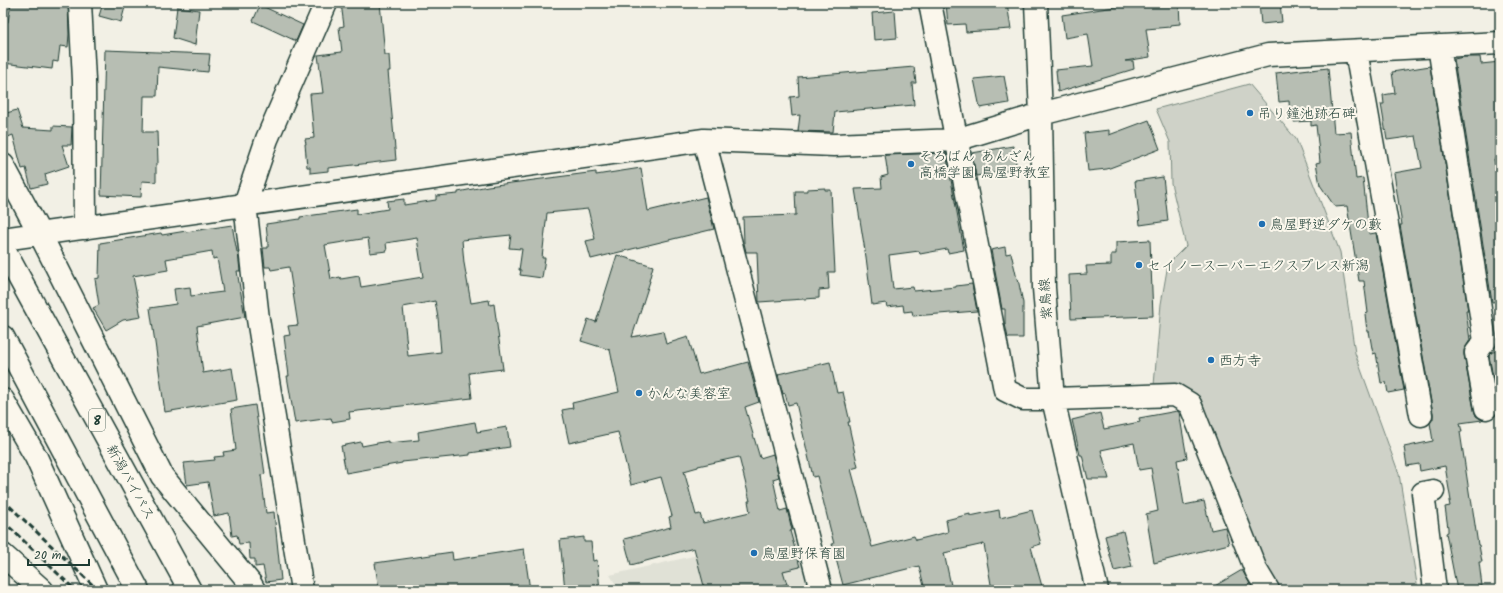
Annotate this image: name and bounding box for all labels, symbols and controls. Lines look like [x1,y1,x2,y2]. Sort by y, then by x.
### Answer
place label: 吊り鐘池跡石碑 [1258,103,1356,125]
marker: 吊り鐘池跡石碑 [1245,108,1255,118]
place label: そろばん あんざん 高橋学園 鳥屋野教室 [919,146,1051,184]
marker: そろばん あんざん 高橋学園 鳥屋野教室 [906,159,916,169]
place label: 鳥屋野逆ダケの藪 [1270,214,1382,236]
marker: 鳥屋野逆ダケの藪 [1257,219,1267,229]
place label: セイノースーパーエクスプレス新潟 [1147,255,1369,277]
marker: セイノースーパーエクスプレス新潟 [1134,260,1144,270]
street label: 紫鳥線 [1034,277,1058,321]
place label: 西方寺 [1219,350,1261,372]
marker: 西方寺 [1206,355,1216,365]
place label: かんな美容室 [647,383,731,405]
marker: かんな美容室 [634,388,644,398]
road number: 8 [89,409,105,431]
street label: 新潟バイパス [100,441,160,524]
scale bar [28,541,89,567]
place label: 鳥屋野保育園 [762,543,846,565]
text: 20 m [34,546,62,565]
marker: 鳥屋野保育園 [749,548,759,558]

